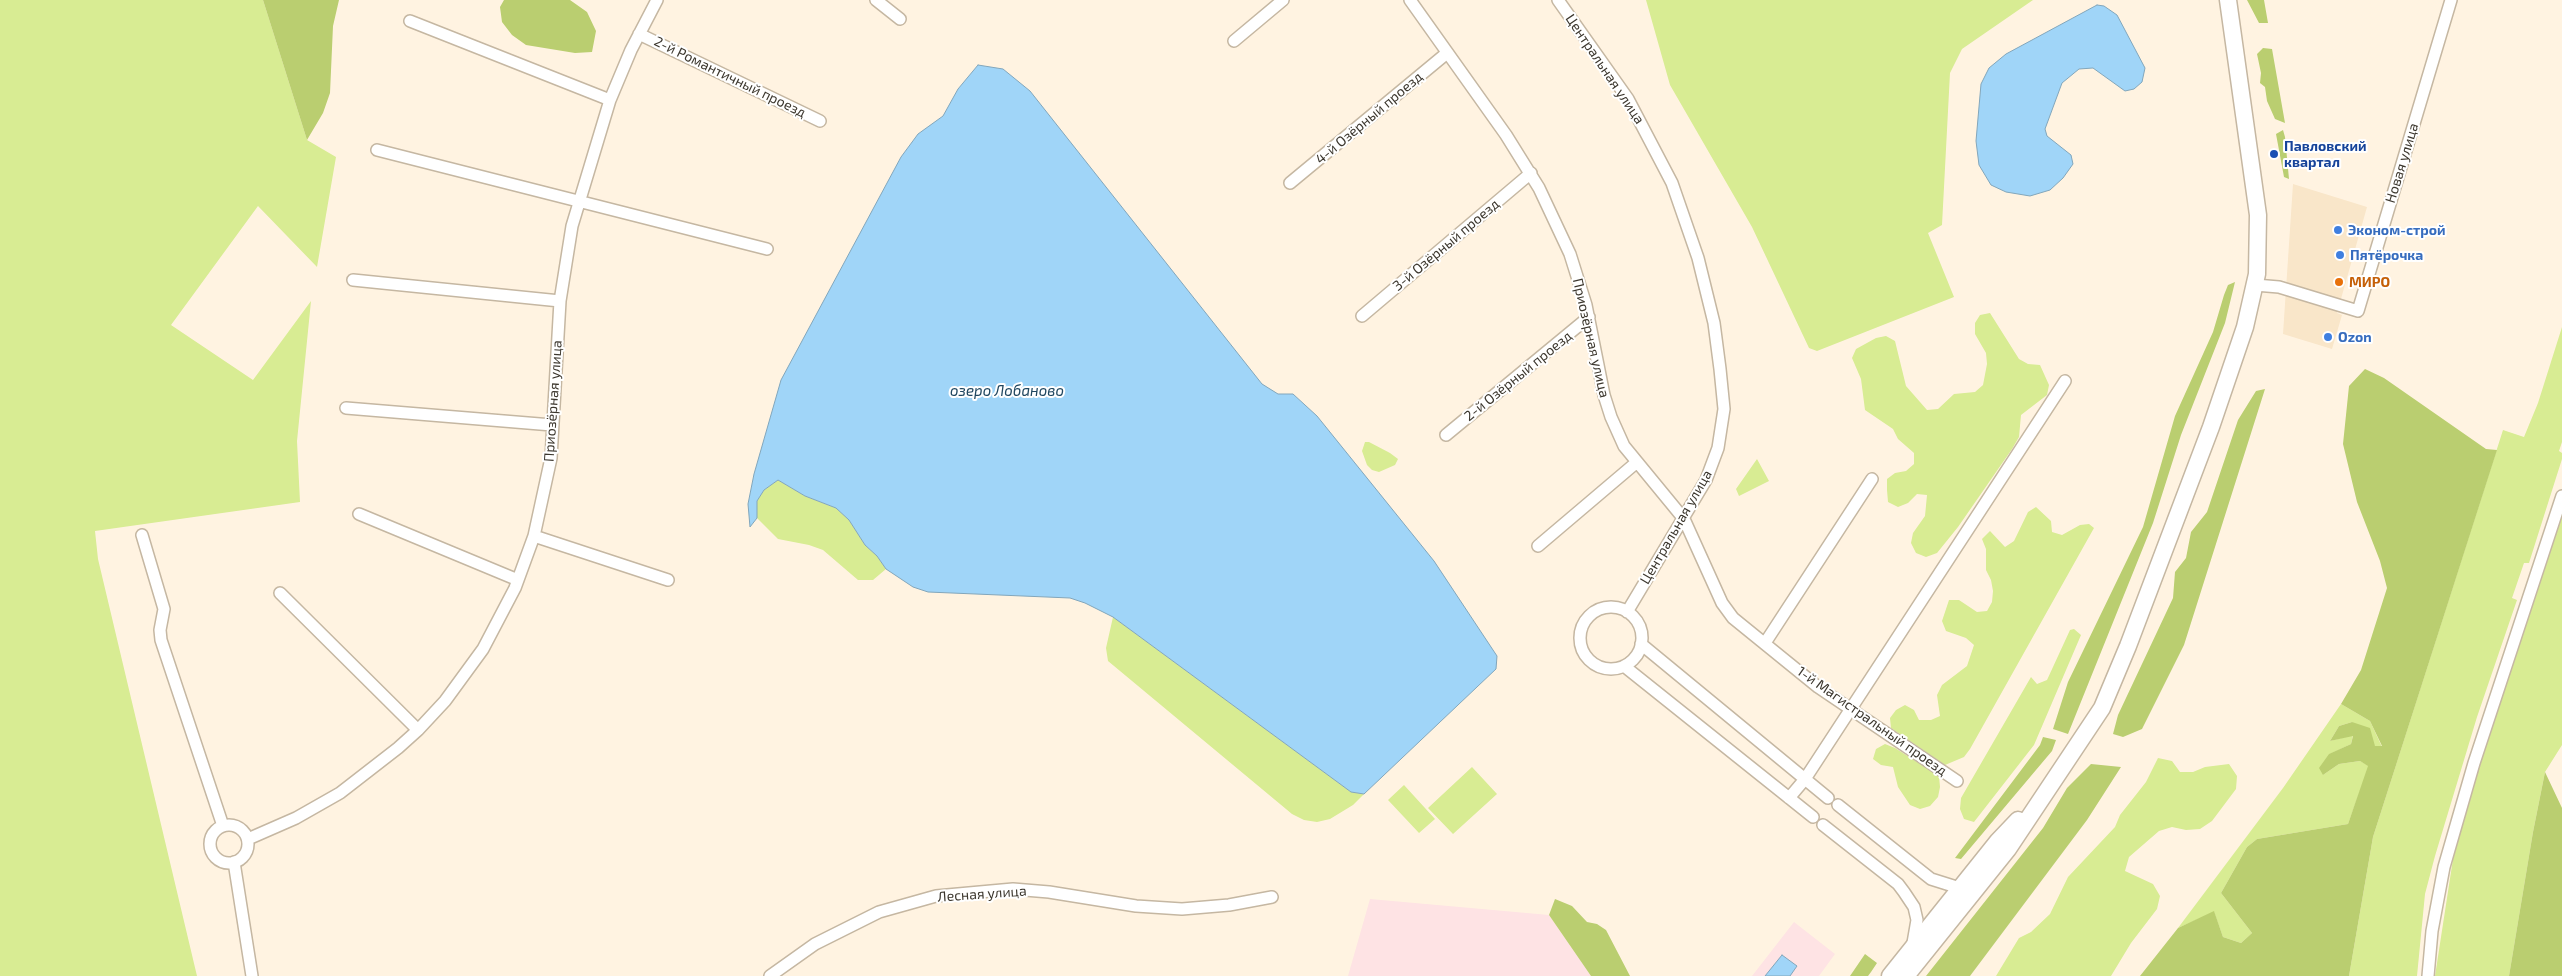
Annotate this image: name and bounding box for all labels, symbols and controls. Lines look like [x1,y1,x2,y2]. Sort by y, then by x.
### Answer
street label: Центральная улица [1562,11,1648,127]
street label: 2-й Романтичный проезд [651,33,809,121]
street label: 4-й Озёрный проезд [1312,68,1426,168]
street label: Новая улица [2382,121,2422,205]
place label: Павловский квартал [2284,138,2366,170]
marker: Павловский квартал [2268,148,2280,160]
street label: 3-й Озёрный проезд [1389,196,1503,294]
place label: Эконом-строй [2348,222,2446,238]
marker: Эконом-строй [2332,224,2344,236]
place label: Пятёрочка [2350,247,2423,263]
marker: Пятёрочка [2334,249,2346,261]
place label: МИРО [2349,274,2390,290]
marker: МИРО [2333,276,2345,288]
street label: Приозёрная улица [1569,277,1613,399]
street label: 2-й Озёрный проезд [1461,327,1575,425]
place label: Ozon [2338,329,2372,345]
marker: Ozon [2322,331,2334,343]
street label: Приозёрная улица [540,340,566,462]
water label: озеро Лобаново [950,382,1064,400]
street label: Центральная улица [1636,467,1716,587]
street label: 1-й Магистральный проезд [1794,663,1950,779]
street label: Лесная улица [937,883,1027,905]

